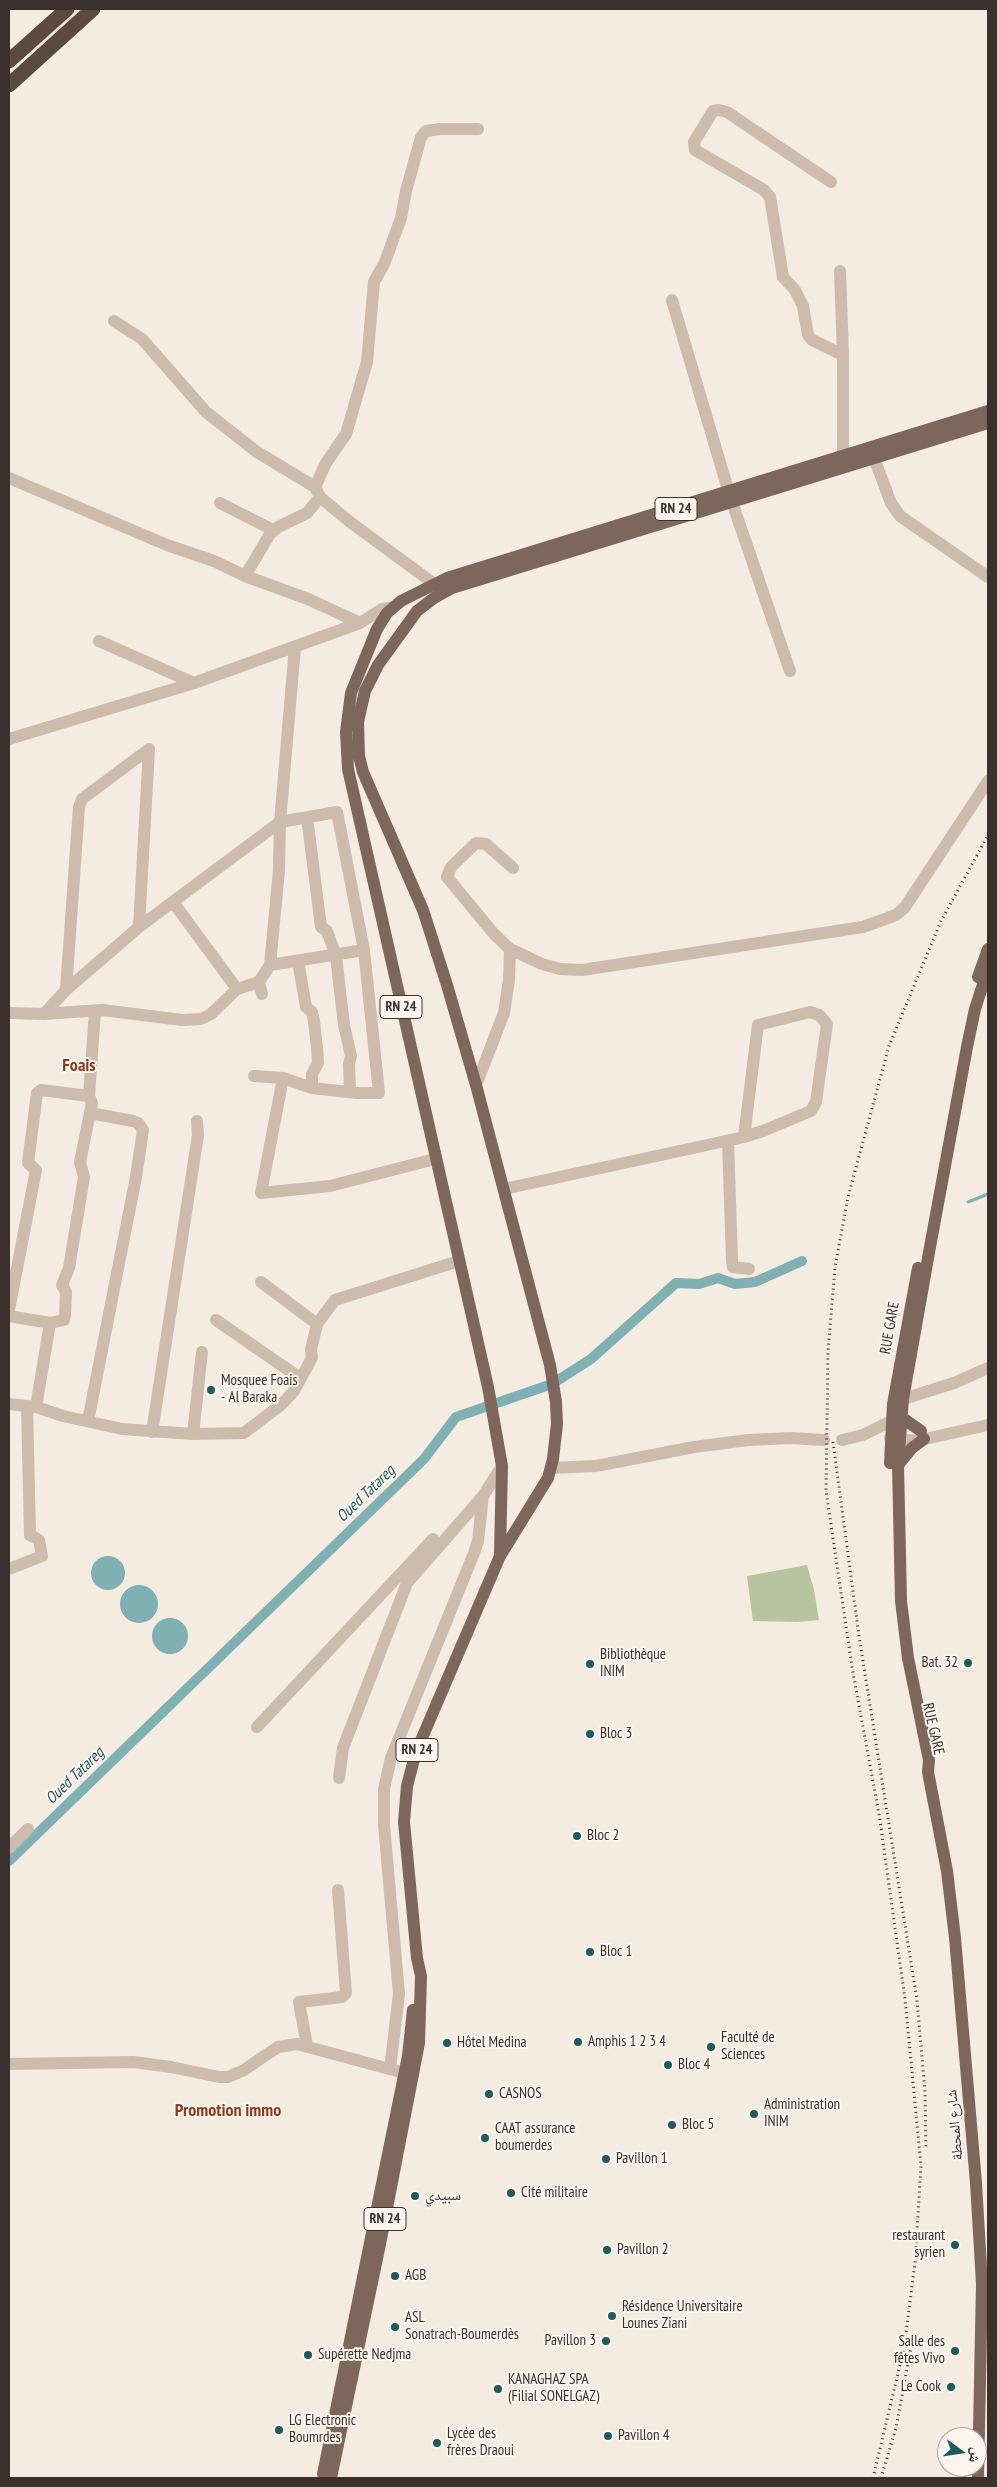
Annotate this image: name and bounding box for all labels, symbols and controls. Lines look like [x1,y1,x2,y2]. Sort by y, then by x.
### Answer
road number: RN 24 [655,498,697,520]
road number: RN 24 [380,996,422,1019]
district label: Foais [62,1055,96,1077]
street label: RUE GARE [877,1300,903,1356]
place label: Mosquee Foais - Al Baraka [221,1372,298,1407]
marker: Mosquee Foais - Al Baraka [205,1384,217,1396]
water label: Oued Tatareg [333,1462,399,1526]
place label: Bibliothèque INIM [600,1646,666,1681]
place label: Bat. 32 [921,1654,958,1672]
marker: Bat. 32 [962,1657,974,1669]
marker: Bibliothèque INIM [584,1658,596,1670]
street label: RUE GARE [918,1701,948,1757]
place label: Bloc 3 [600,1725,632,1743]
marker: Bloc 3 [584,1728,596,1740]
road number: RN 24 [396,1738,438,1762]
water label: Oued Tatareg [42,1744,108,1808]
place label: Bloc 2 [587,1827,619,1845]
marker: Bloc 2 [571,1830,583,1842]
place label: Bloc 1 [600,1943,632,1961]
marker: Bloc 1 [584,1946,596,1958]
place label: Faculté de Sciences [721,2029,775,2064]
place label: Amphis 1 2 3 4 [588,2033,666,2051]
place label: Hôtel Medina [457,2034,526,2052]
marker: Amphis 1 2 3 4 [572,2036,584,2048]
marker: Hôtel Medina [441,2037,453,2049]
marker: Faculté de Sciences [705,2041,717,2053]
place label: Bloc 4 [678,2056,710,2074]
marker: Bloc 4 [662,2059,674,2071]
place label: CASNOS [499,2085,542,2103]
marker: CASNOS [483,2088,495,2100]
street label: شارع المحطة [943,2089,967,2161]
place label: Administration INIM [764,2096,840,2131]
district label: Promotion immo [175,2100,281,2122]
marker: Administration INIM [748,2108,760,2120]
place label: Bloc 5 [682,2116,714,2134]
marker: Bloc 5 [666,2119,678,2131]
place label: CAAT assurance boumerdes [495,2120,575,2155]
marker: CAAT assurance boumerdes [479,2132,491,2144]
place label: Pavillon 1 [616,2150,667,2168]
marker: Pavillon 1 [600,2153,612,2165]
place label: Cité militaire [521,2184,588,2202]
place label: سبيدي [425,2187,461,2205]
marker: Cité militaire [505,2187,517,2199]
marker: سبيدي [409,2190,421,2202]
road number: RN 24 [364,2208,406,2230]
place label: restaurant syrien [892,2227,945,2262]
marker: restaurant syrien [949,2239,961,2251]
place label: Pavillon 2 [617,2241,668,2259]
marker: Pavillon 2 [601,2244,613,2256]
place label: AGB [405,2267,426,2285]
marker: AGB [389,2270,401,2282]
place label: Résidence Universitaire Lounes Ziani [622,2298,743,2333]
place label: ASL Sonatrach-Boumerdès [405,2309,519,2344]
marker: Résidence Universitaire Lounes Ziani [606,2310,618,2322]
marker: ASL Sonatrach-Boumerdès [389,2321,401,2333]
place label: Pavillon 3 [545,2332,596,2350]
place label: Salle des fêtes Vivo [894,2333,945,2368]
marker: Pavillon 3 [600,2335,612,2347]
marker: Salle des fêtes Vivo [949,2345,961,2357]
place label: Supérette Nedjma [318,2346,411,2364]
marker: Supérette Nedjma [302,2349,314,2361]
place label: KANAGHAZ SPA (Filial SONELGAZ) [508,2371,599,2406]
place label: Le Cook [901,2378,941,2396]
marker: Le Cook [945,2381,957,2393]
marker: KANAGHAZ SPA (Filial SONELGAZ) [492,2383,504,2395]
place label: LG Electronic Boumrdes [289,2412,356,2447]
marker: LG Electronic Boumrdes [273,2424,285,2436]
place label: Lycée des frères Draoui [447,2425,514,2460]
place label: Pavillon 4 [618,2427,669,2445]
north arrow [937,2427,987,2477]
marker: Pavillon 4 [602,2430,614,2442]
marker: Lycée des frères Draoui [431,2437,443,2449]
text: ش [965,2446,986,2465]

